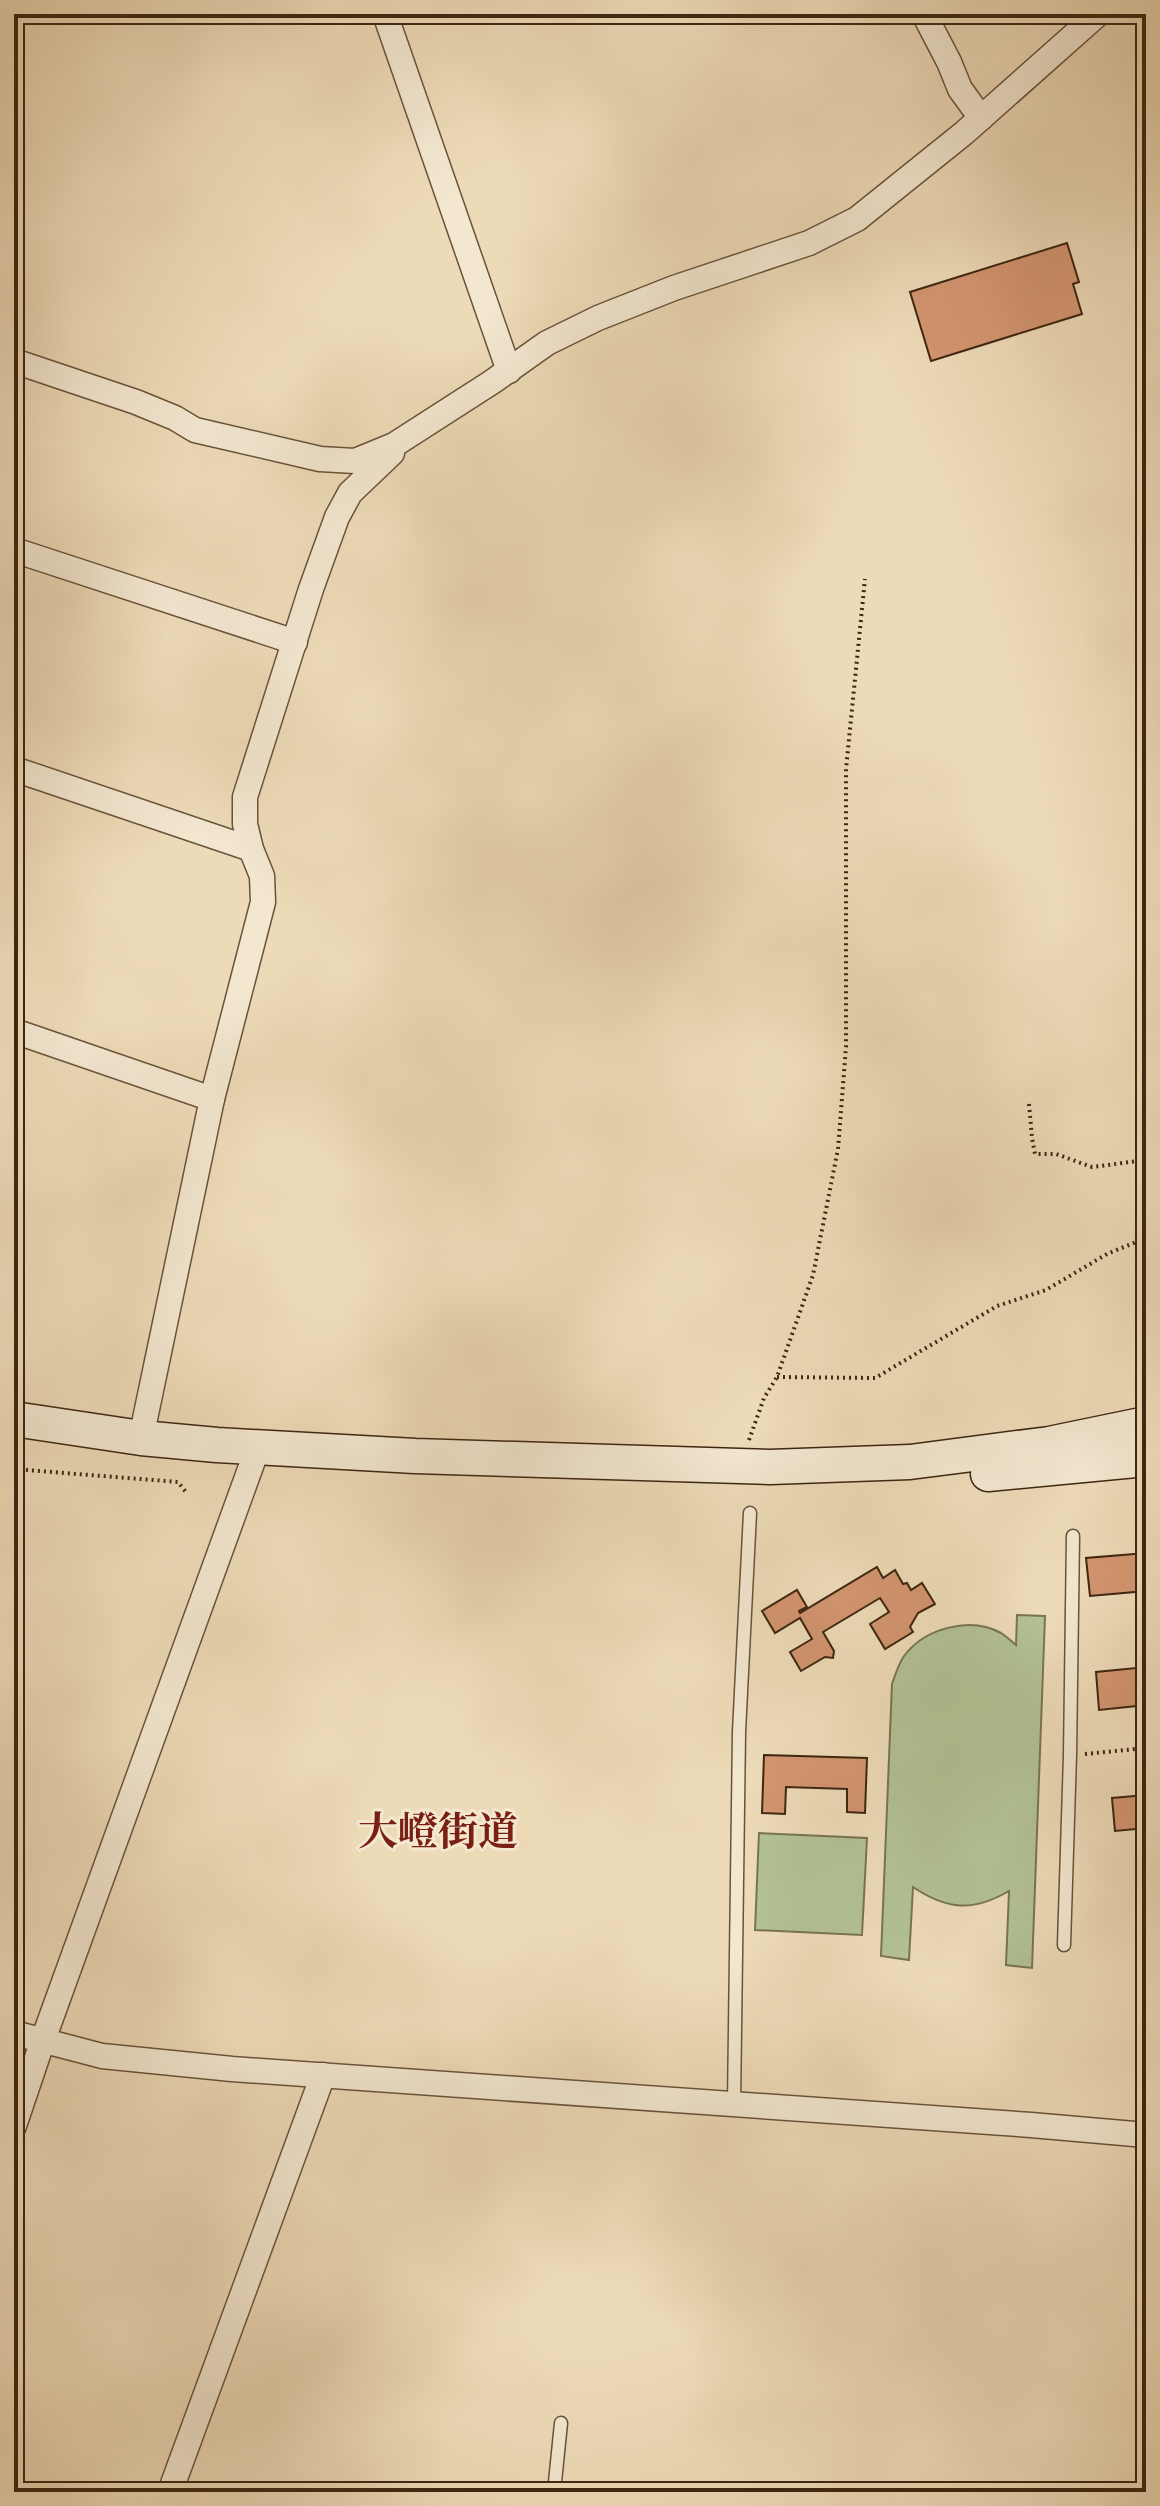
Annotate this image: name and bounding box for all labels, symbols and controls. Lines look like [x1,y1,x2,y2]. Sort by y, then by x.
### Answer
district label: 大嶝街道 [358,1808,518,1858]

